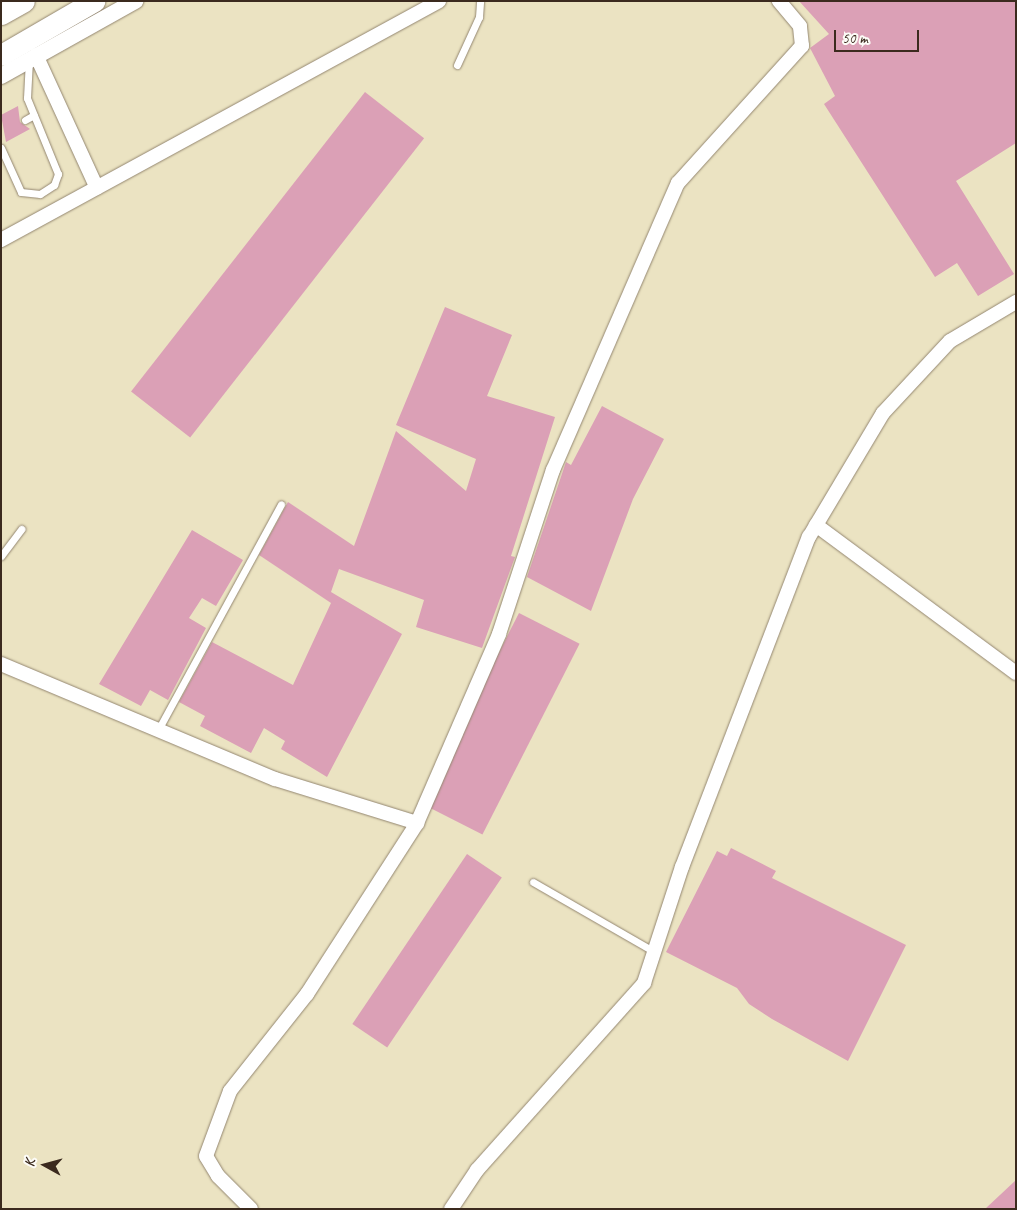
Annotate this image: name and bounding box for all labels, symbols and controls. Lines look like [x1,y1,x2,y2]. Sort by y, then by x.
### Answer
scale bar [837,20,922,52]
text: 50 m [842,29,868,48]
north arrow [20,1140,70,1190]
text: K [21,1159,38,1168]

